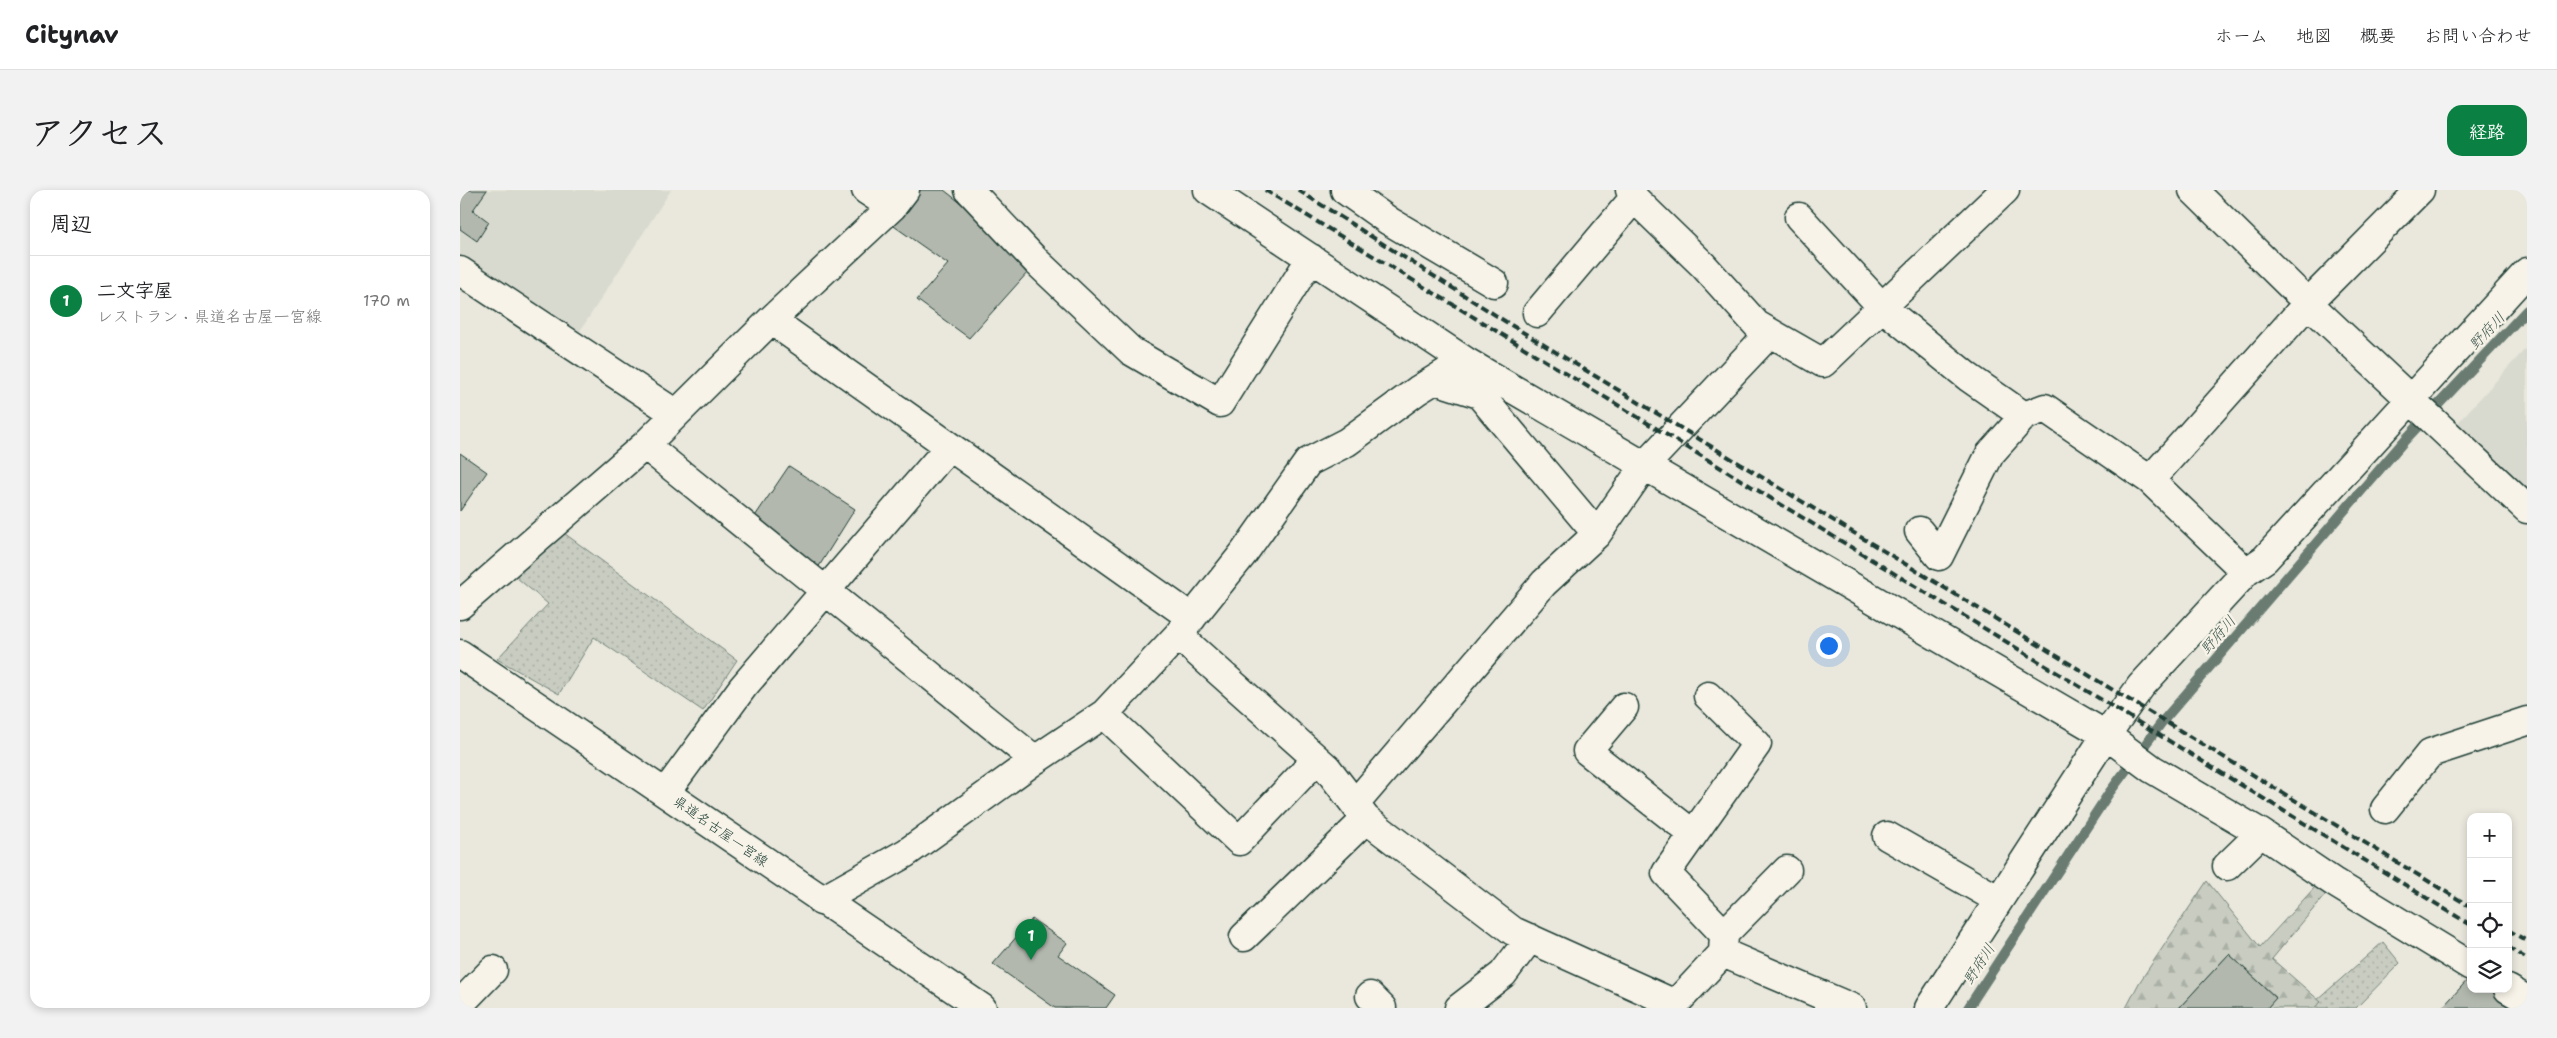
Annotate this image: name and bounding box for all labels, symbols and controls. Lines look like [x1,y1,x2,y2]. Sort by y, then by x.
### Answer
text: Citynav [25,19,119,51]
text: ホーム [2215,24,2268,48]
text: 地図 [2296,24,2332,48]
text: 概要 [2360,24,2396,48]
text: お問い合わせ [2424,24,2532,48]
button: 経路 [2447,105,2527,156]
text: アクセス [30,109,168,156]
text: 周辺 [50,210,92,238]
text: 二文字屋 [97,278,173,303]
text: 1 [62,290,70,311]
text: 170 m [363,290,410,311]
text: レストラン · 県道名古屋一宮線 [97,306,322,327]
water label: 野府川 [2464,308,2510,354]
water label: 野府川 [2196,611,2240,659]
your location [1816,633,1842,659]
street label: 県道名古屋一宮線 [670,792,772,870]
map controls [2467,813,2512,993]
button: + [2467,813,2512,858]
button: − [2467,858,2512,903]
button: locate [2467,903,2512,948]
pin: 1 [1015,919,1047,960]
water label: 野府川 [1958,940,2000,988]
button: layers [2467,948,2512,993]

